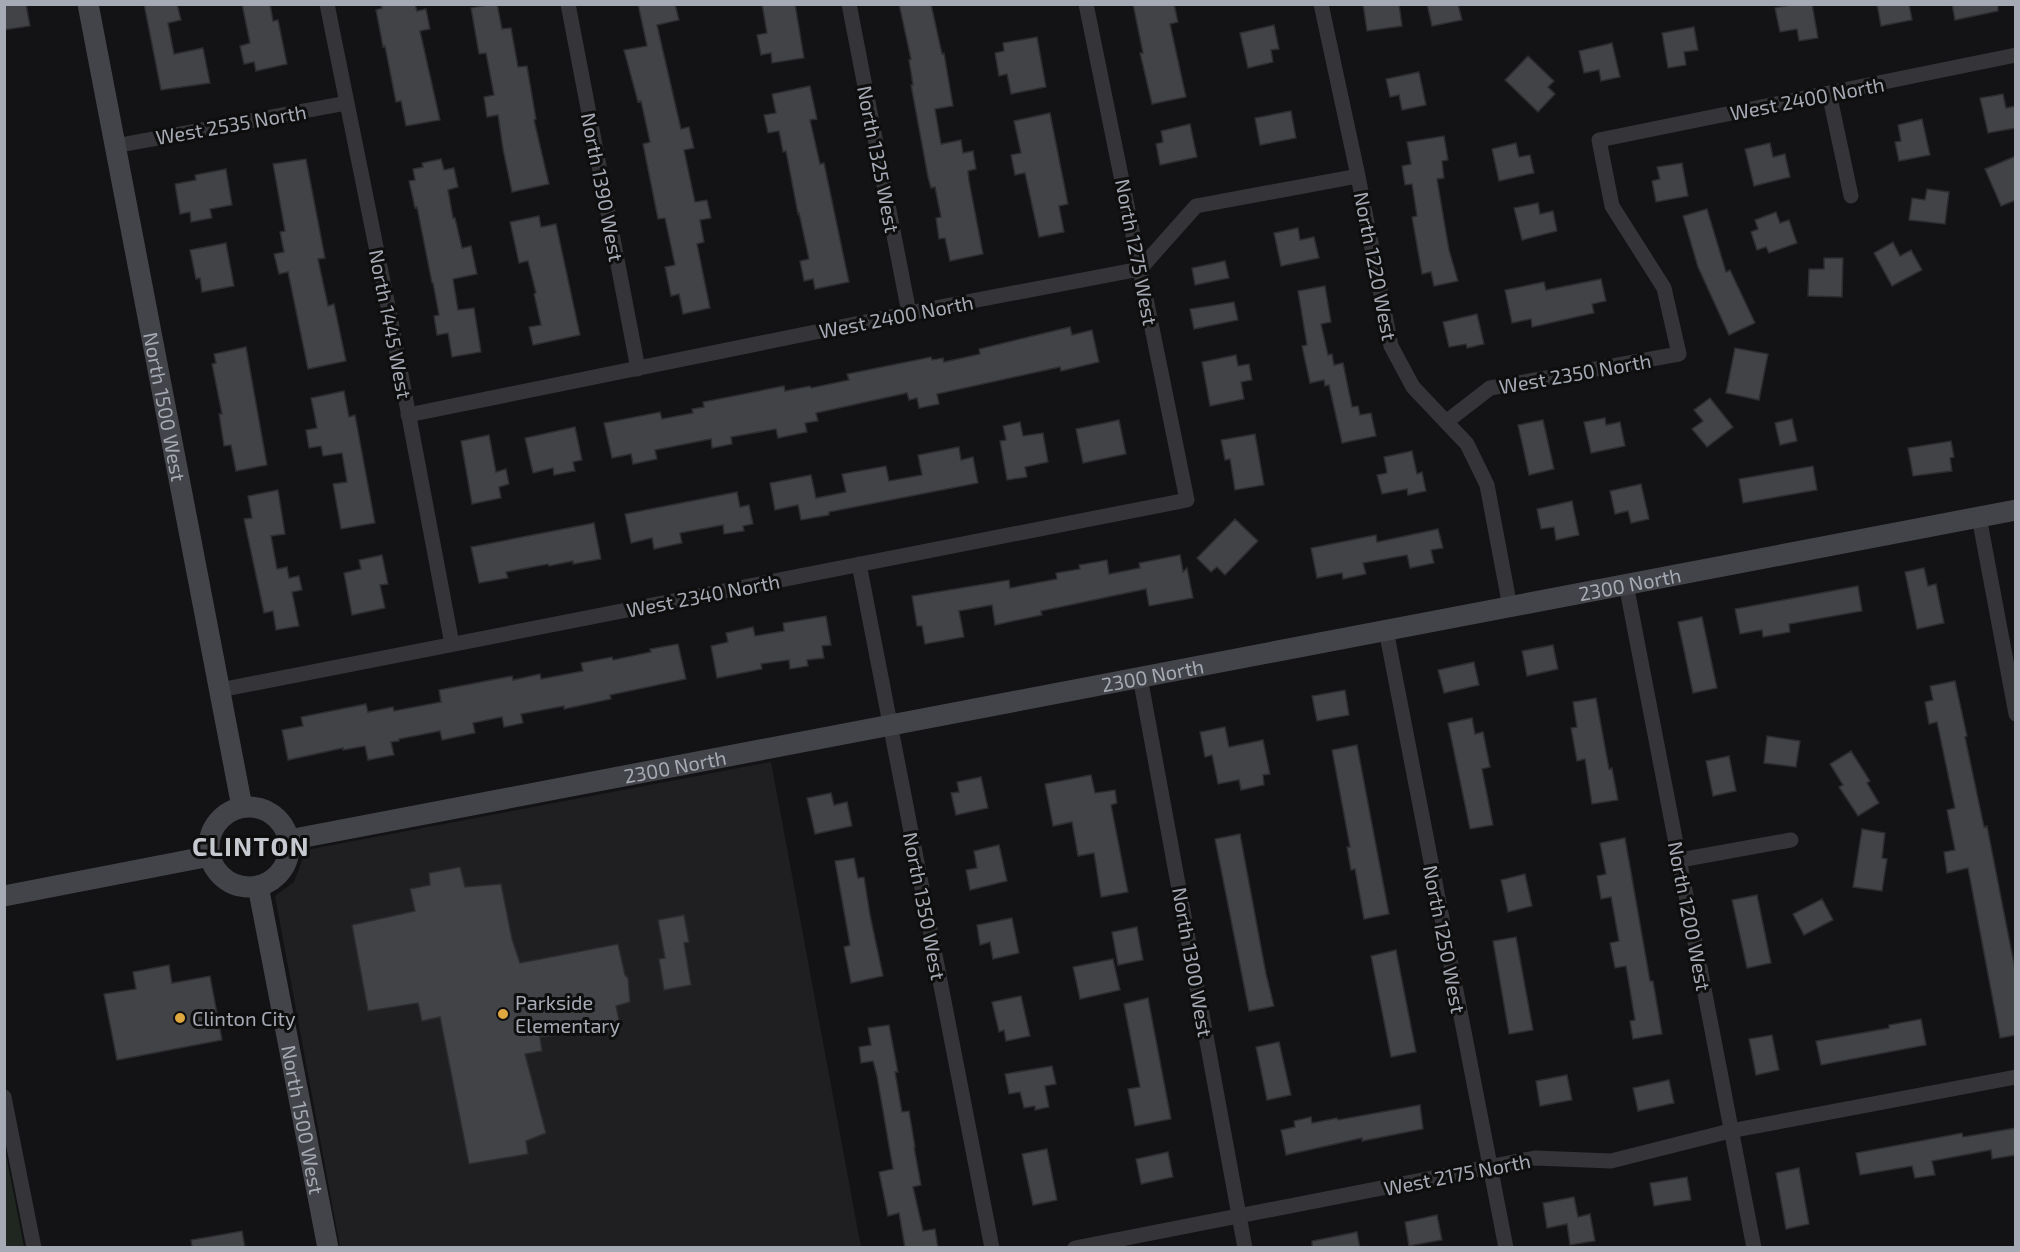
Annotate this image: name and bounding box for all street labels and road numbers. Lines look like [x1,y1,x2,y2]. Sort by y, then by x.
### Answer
street label: West 2400 North [1728,71,1886,125]
street label: North 1325 West [853,83,905,235]
street label: West 2535 North [154,99,308,149]
street label: North 1390 West [577,111,629,264]
street label: North 1275 West [1111,177,1163,328]
street label: North 1220 West [1350,190,1402,343]
street label: North 1445 West [365,247,417,401]
street label: West 2400 North [817,289,975,343]
street label: North 1500 West [139,330,191,484]
street label: West 2350 North [1497,348,1653,398]
street label: 2300 North [1577,562,1683,605]
street label: West 2340 North [624,568,782,622]
street label: 2300 North [1099,654,1206,697]
street label: 2300 North [622,745,728,788]
street label: North 1350 West [899,830,951,982]
street label: North 1200 West [1664,839,1716,993]
street label: North 1250 West [1419,863,1471,1016]
street label: North 1300 West [1168,885,1218,1039]
street label: North 1500 West [277,1043,329,1197]
street label: West 2175 North [1382,1148,1532,1200]

